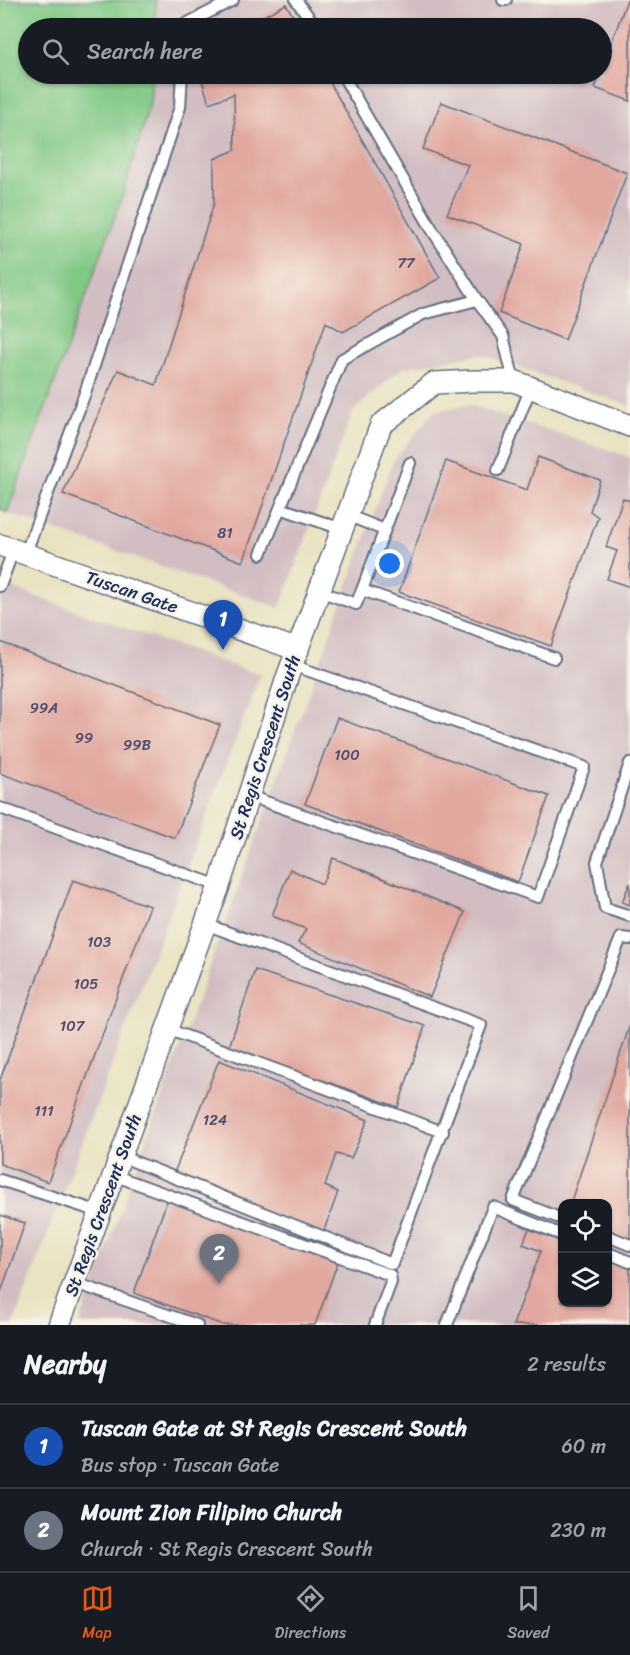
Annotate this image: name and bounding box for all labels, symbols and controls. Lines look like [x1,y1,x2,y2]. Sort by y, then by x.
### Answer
search box [18,18,612,84]
text: Search here [87,32,203,71]
icon: search [39,35,72,68]
house number: 77 [397,250,416,276]
house number: 81 [217,520,233,546]
your location [375,549,404,578]
street label: Tuscan Gate [81,561,183,623]
pin: 1 [204,600,242,650]
street label: St Regis Crescent South [220,651,310,843]
house number: 99A [30,695,58,721]
house number: 99 [75,725,93,751]
house number: 99B [123,732,151,758]
house number: 100 [334,742,360,768]
house number: 103 [87,929,111,955]
house number: 105 [73,971,99,997]
house number: 107 [60,1013,86,1039]
house number: 111 [34,1098,54,1124]
house number: 124 [203,1107,227,1133]
street label: St Regis Crescent South [55,1109,151,1301]
map controls [558,1199,612,1307]
button: locate [558,1199,612,1253]
pin: 2 [200,1234,238,1284]
button: layers [558,1253,612,1307]
text: Nearby [24,1341,106,1387]
text: 2 results [527,1347,606,1382]
text: Tuscan Gate at St Regis Crescent South [81,1409,467,1448]
text: 1 [39,1429,48,1464]
text: 60 m [561,1429,606,1464]
text: Bus stop · Tuscan Gate [81,1448,279,1483]
text: Mount Zion Filipino Church [81,1493,342,1532]
text: 2 [38,1513,49,1548]
text: 230 m [550,1513,606,1548]
text: Church · St Regis Crescent South [81,1532,373,1567]
tab: Map [81,1582,114,1647]
tab: Directions [275,1582,346,1647]
tab: Saved [507,1582,549,1647]

